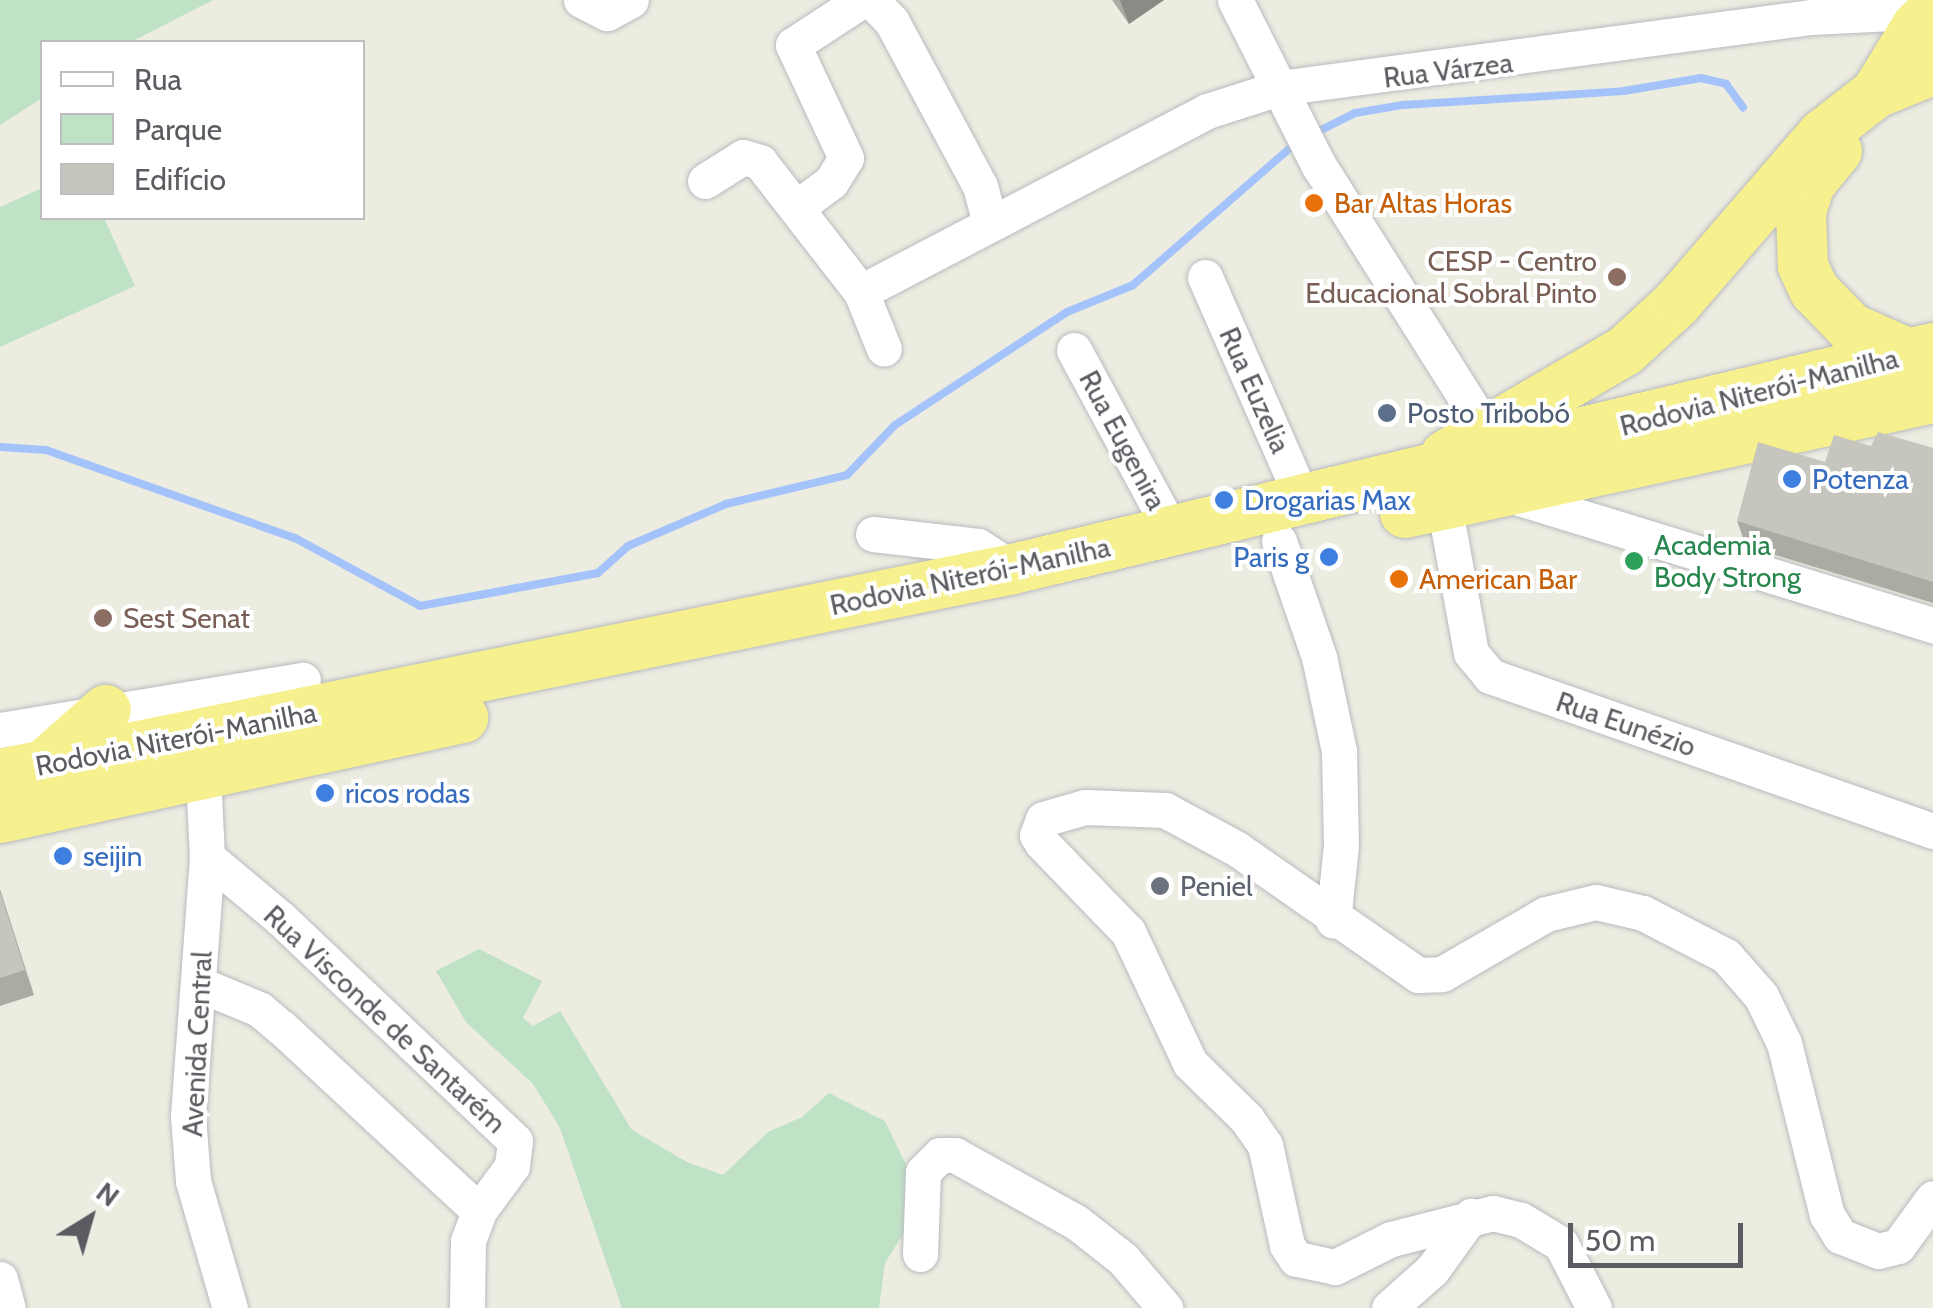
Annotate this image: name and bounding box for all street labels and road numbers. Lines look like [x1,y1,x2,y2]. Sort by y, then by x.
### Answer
street label: Rua Várzea [1382,45,1514,95]
street label: Rua Euzelia [1212,322,1298,458]
street label: Rodovia Niterói-Manilha [1616,341,1902,443]
street label: Rua Eugenira [1072,365,1174,515]
street label: Rodovia Niterói-Manilha [827,530,1113,622]
street label: Rua Eunézio [1552,684,1700,764]
street label: Rodovia Niterói-Manilha [33,695,319,783]
street label: Rua Visconde de Santarém [257,898,513,1140]
street label: Avenida Central [175,950,219,1138]

